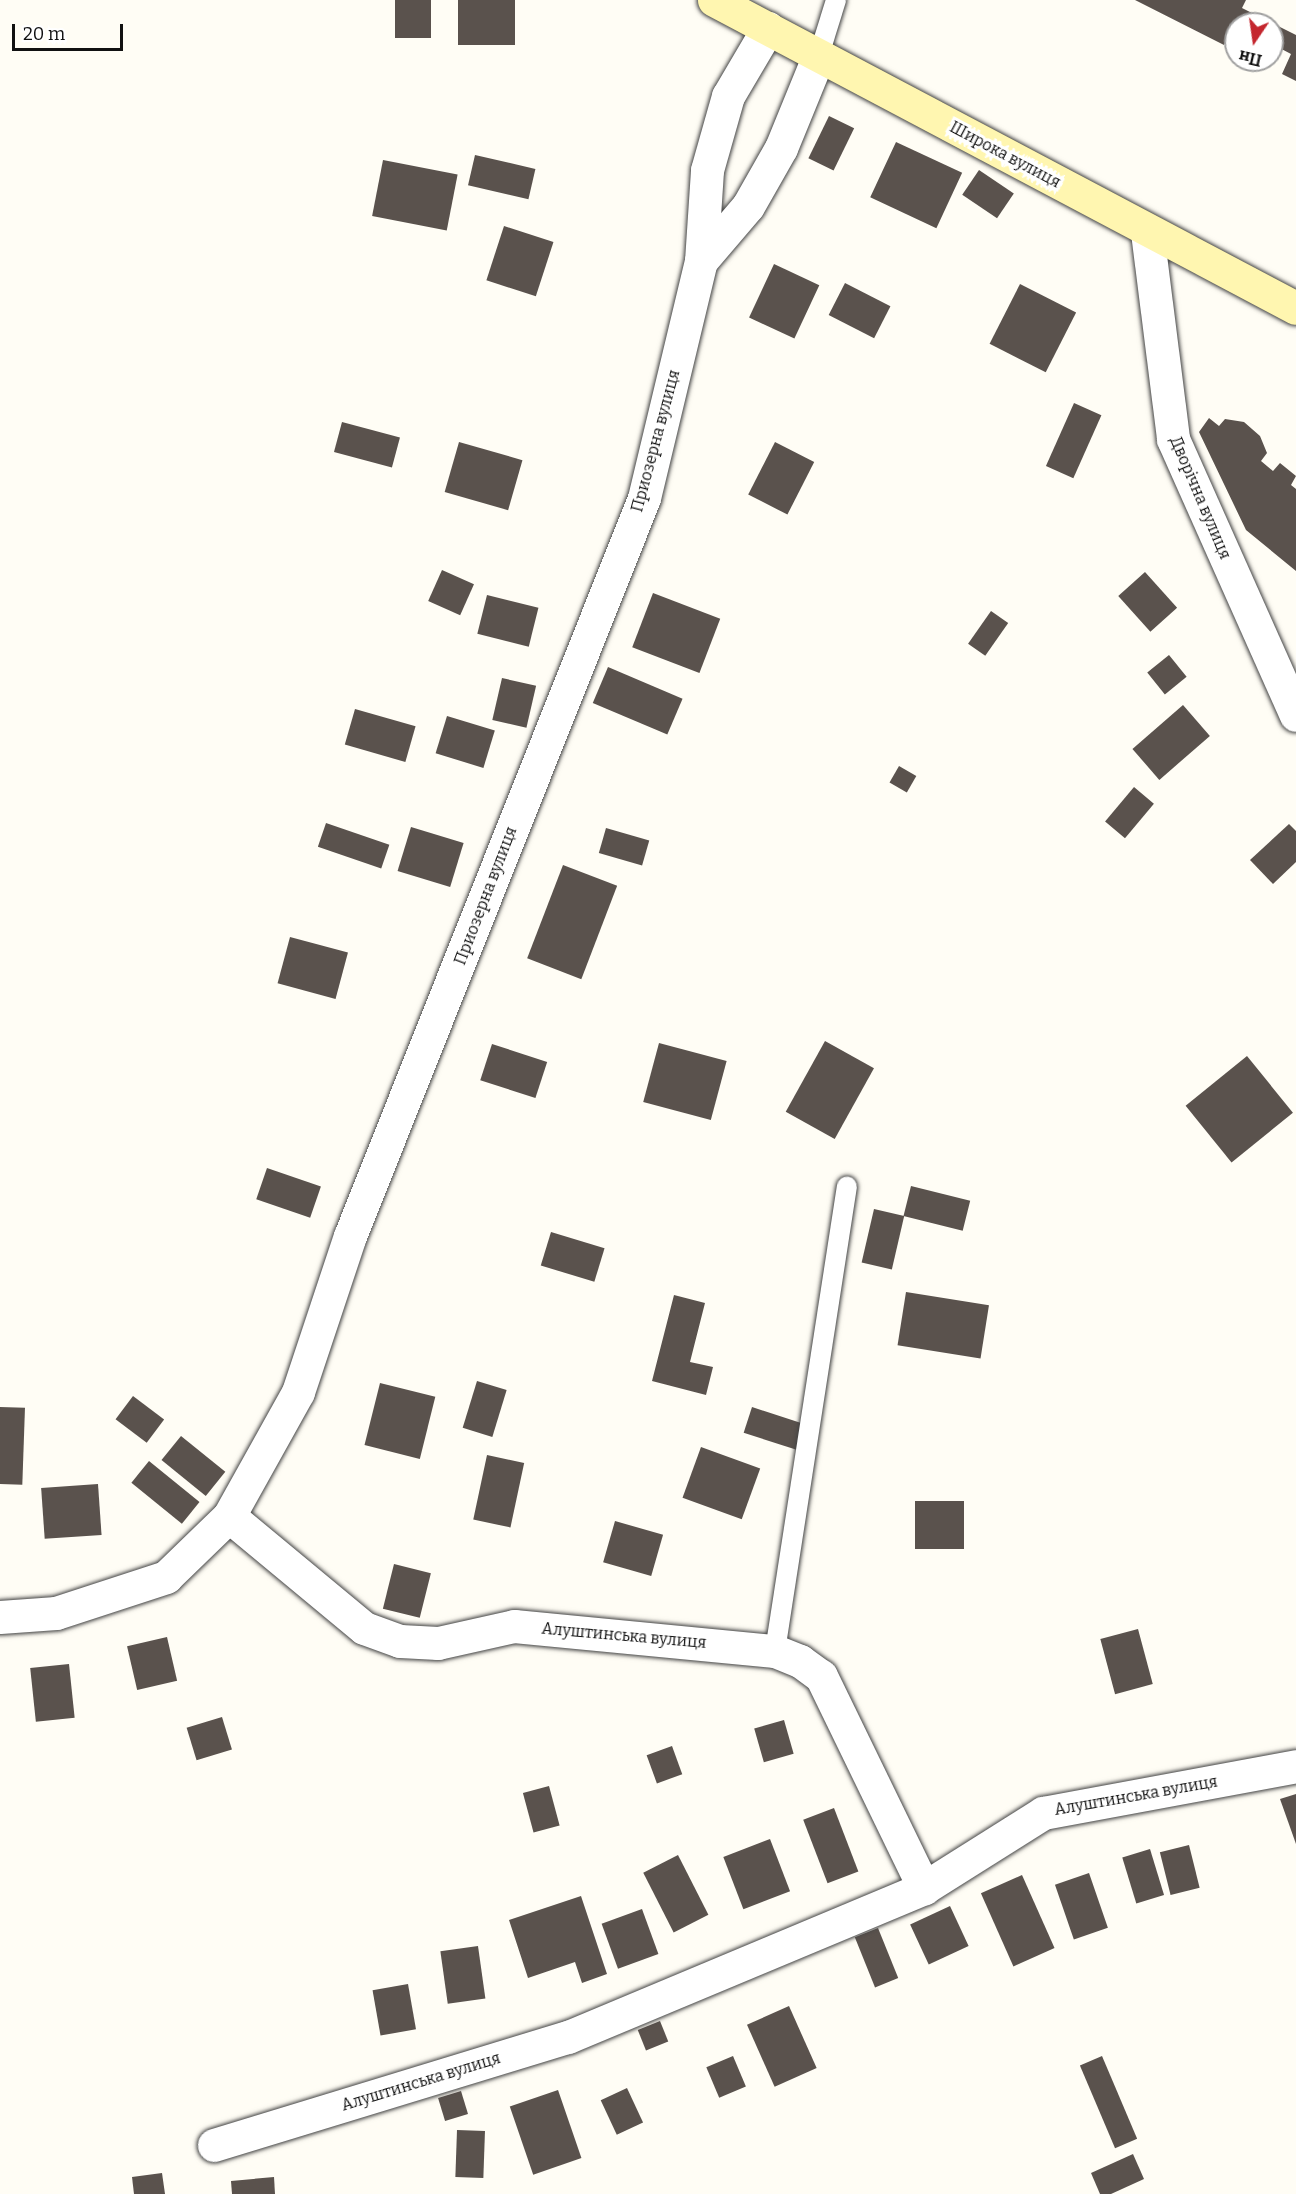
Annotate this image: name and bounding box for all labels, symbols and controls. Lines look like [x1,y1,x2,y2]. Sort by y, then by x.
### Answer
scale bar [15,12,126,50]
north arrow [1224,12,1284,72]
text: 20 m [23,23,65,45]
text: Пн [1237,46,1264,70]
street label: Широка вулиця [946,118,1064,192]
street label: Приозерна вулиця [628,368,684,514]
street label: Дворічна вулиця [1166,434,1234,562]
street label: Приозерна вулиця [451,824,521,968]
street label: Алуштинська вулиця [541,1619,707,1653]
street label: Алуштинська вулиця [1053,1772,1219,1820]
street label: Алуштинська вулиця [339,2049,503,2115]

